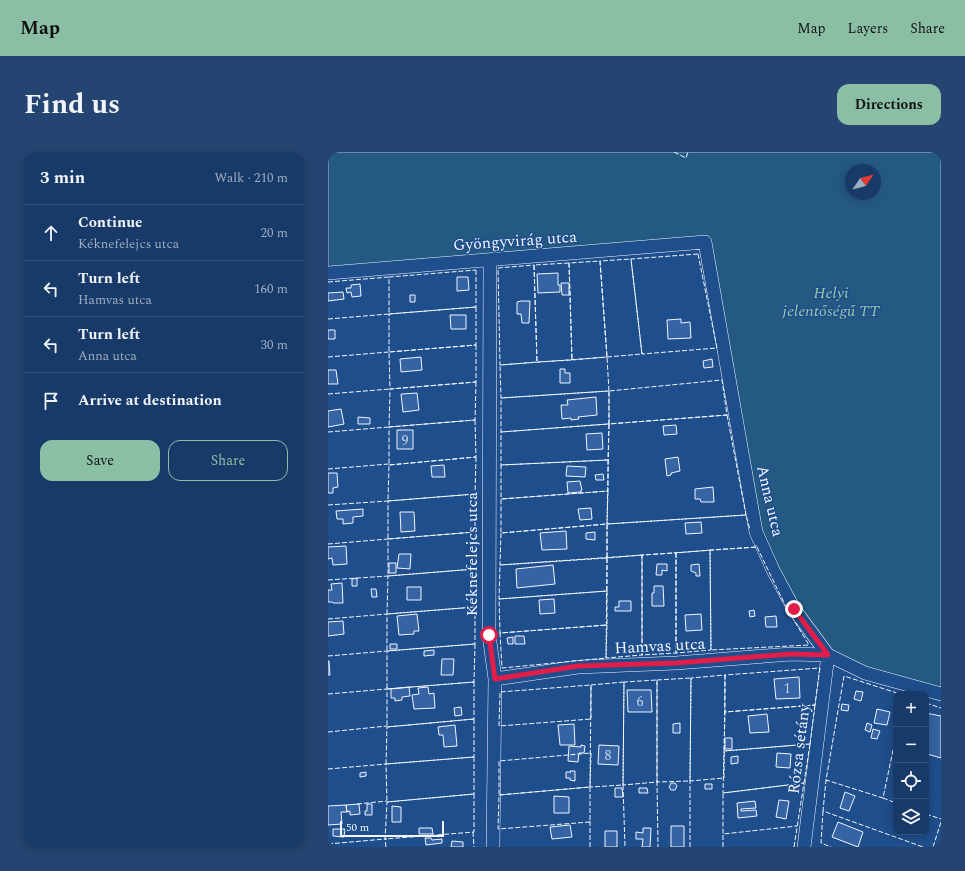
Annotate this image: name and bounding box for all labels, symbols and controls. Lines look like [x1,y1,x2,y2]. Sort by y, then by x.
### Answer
text: Map [20,14,60,43]
text: Map [797,18,826,39]
text: Layers [848,18,888,39]
text: Share [910,18,945,39]
text: Find us [24,83,120,126]
button: Directions [837,84,941,125]
north arrow [845,164,881,200]
text: 3 min [40,165,85,191]
text: Walk · 210 m [214,168,288,188]
text: Continue [78,211,143,234]
icon: ahead [40,222,62,244]
text: 20 m [261,223,288,243]
street label: Gyöngyvirág utca [452,225,578,257]
text: Kéknefelejcs utca [78,234,179,254]
text: Turn left [78,267,140,290]
icon: left [40,278,62,300]
text: 160 m [254,279,288,299]
park label: Helyi jelentőségű TT [780,281,880,323]
text: Hamvas utca [78,290,152,310]
text: Turn left [78,323,140,346]
icon: left [40,334,62,356]
text: 30 m [261,335,288,355]
text: Anna utca [78,346,137,366]
text: Arrive at destination [78,389,222,412]
icon: arrive [40,390,62,412]
house number: 9 [402,430,409,451]
button: Save [40,440,160,481]
button: Share [168,440,288,481]
street label: Anna utca [750,463,790,539]
street label: Kéknefelejcs utca [460,492,484,616]
route end [785,600,803,618]
route start [480,626,498,644]
street label: Hamvas utca [614,632,706,660]
house number: 1 [784,678,791,699]
house number: 6 [637,691,644,712]
map controls [893,691,929,835]
button: + [893,691,929,727]
street label: Rózsa sétány [782,701,817,795]
button: − [893,727,929,763]
house number: 8 [605,745,612,766]
button: locate [893,763,929,799]
button: layers [893,799,929,835]
scale bar [340,819,444,838]
text: 50 m [346,819,369,836]

